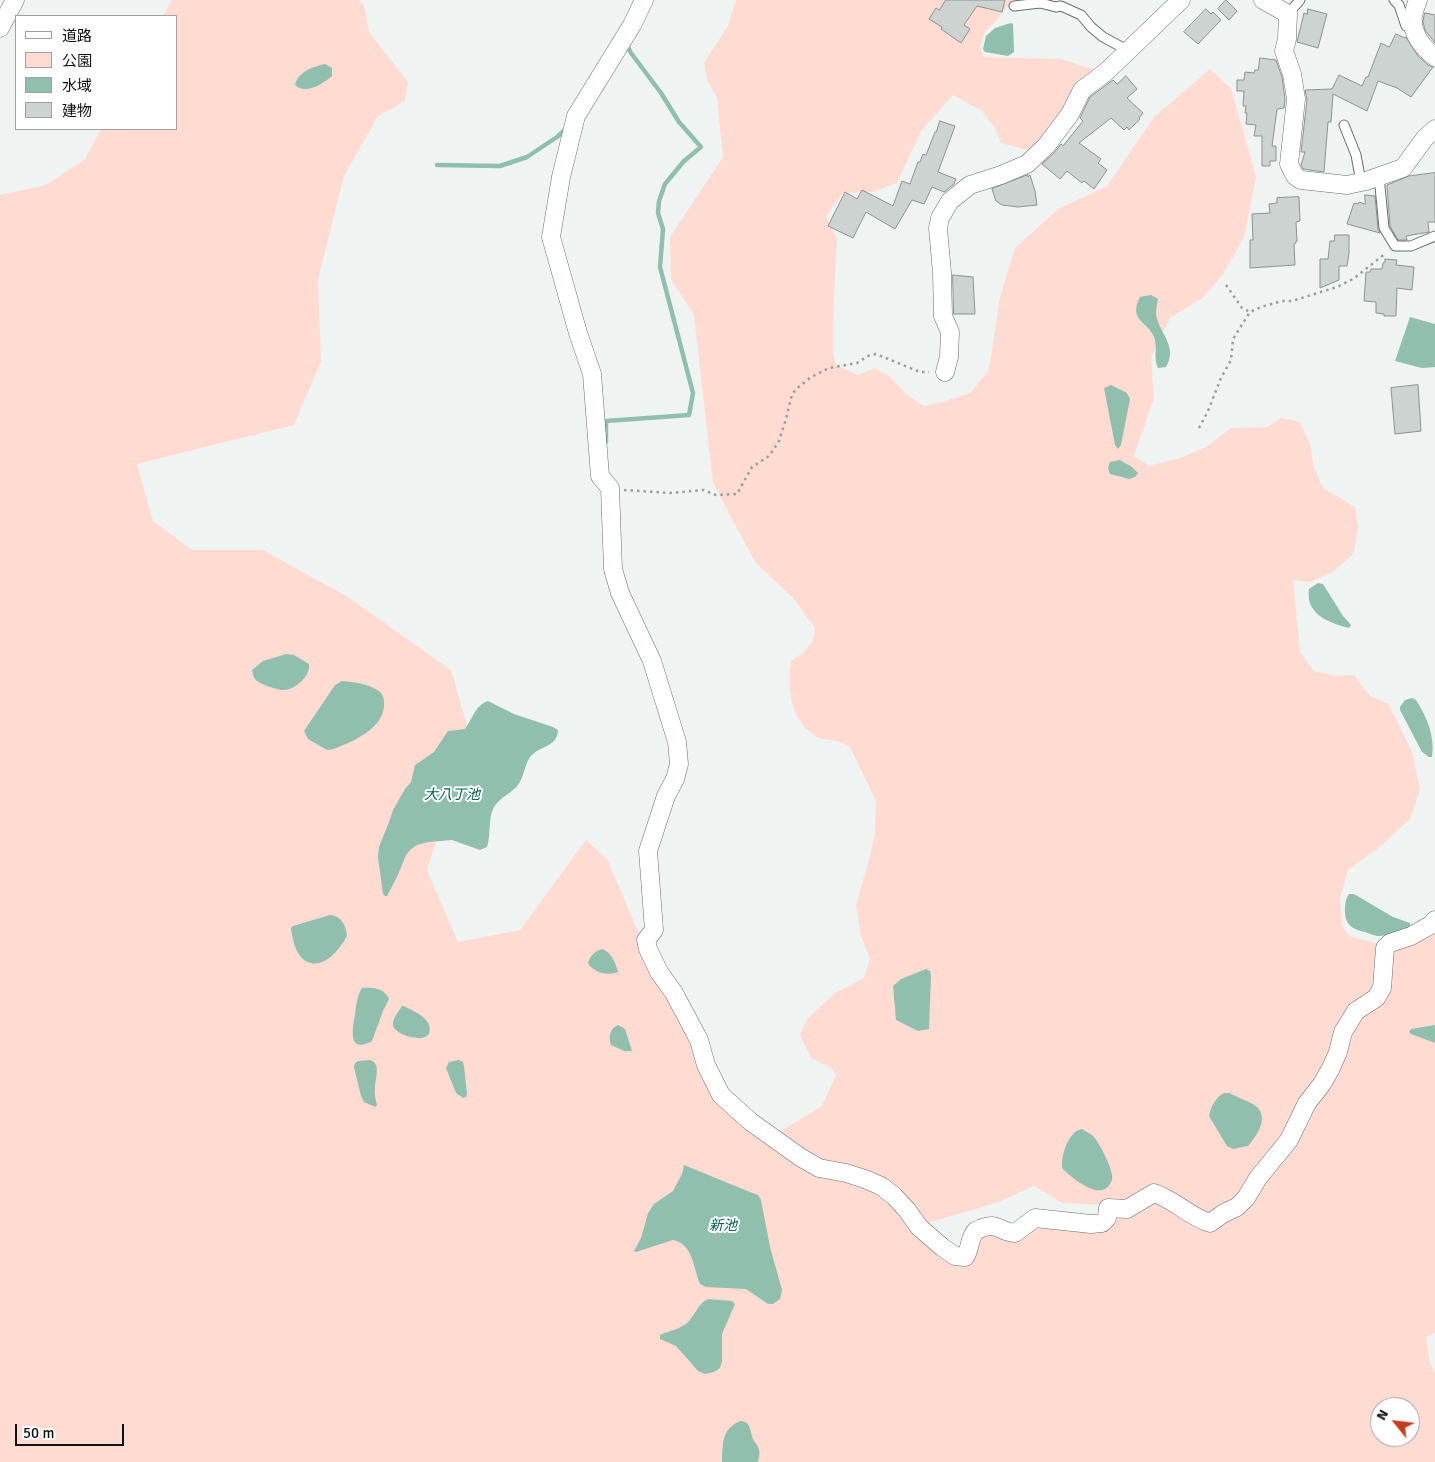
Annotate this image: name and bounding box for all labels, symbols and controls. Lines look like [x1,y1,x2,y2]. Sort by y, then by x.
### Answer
legend [15,15,178,130]
text: 道路 [62,27,92,45]
text: 公園 [62,52,92,70]
text: 水域 [62,77,92,95]
text: 建物 [62,102,92,120]
water label: 大八丁池 [424,787,480,803]
water label: 新池 [709,1218,737,1234]
north arrow [1370,1397,1420,1447]
text: N [1373,1407,1392,1423]
scale bar [18,1414,126,1446]
text: 50 m [23,1424,54,1442]

